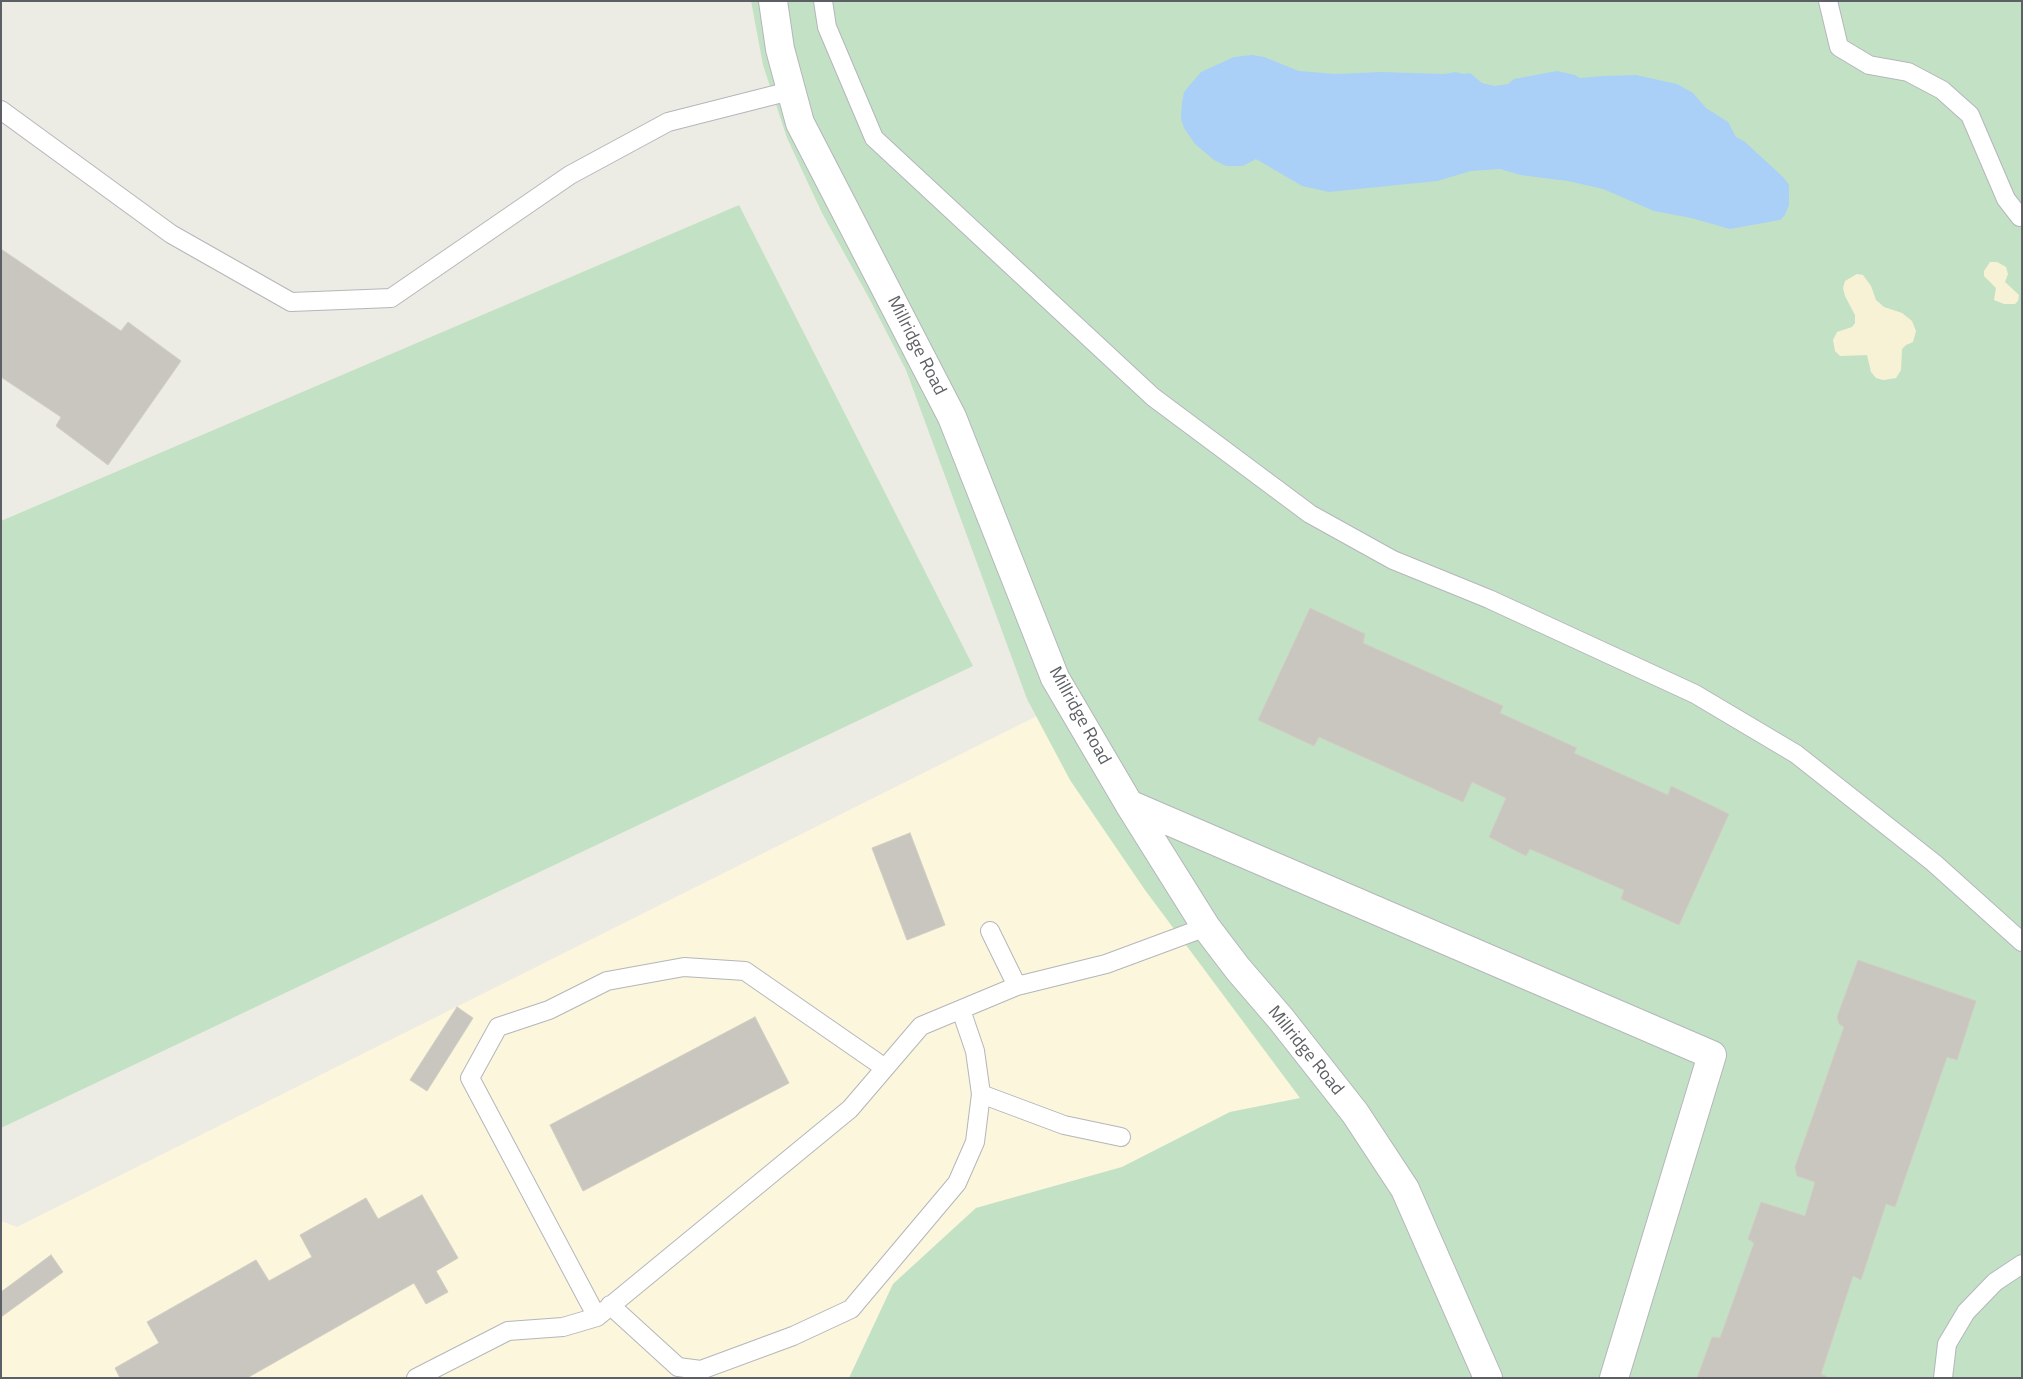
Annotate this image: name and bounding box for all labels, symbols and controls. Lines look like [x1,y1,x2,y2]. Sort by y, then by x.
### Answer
street label: Millridge Road [882,293,950,399]
street label: Millridge Road [1043,663,1115,769]
street label: Millridge Road [1263,1002,1347,1100]

